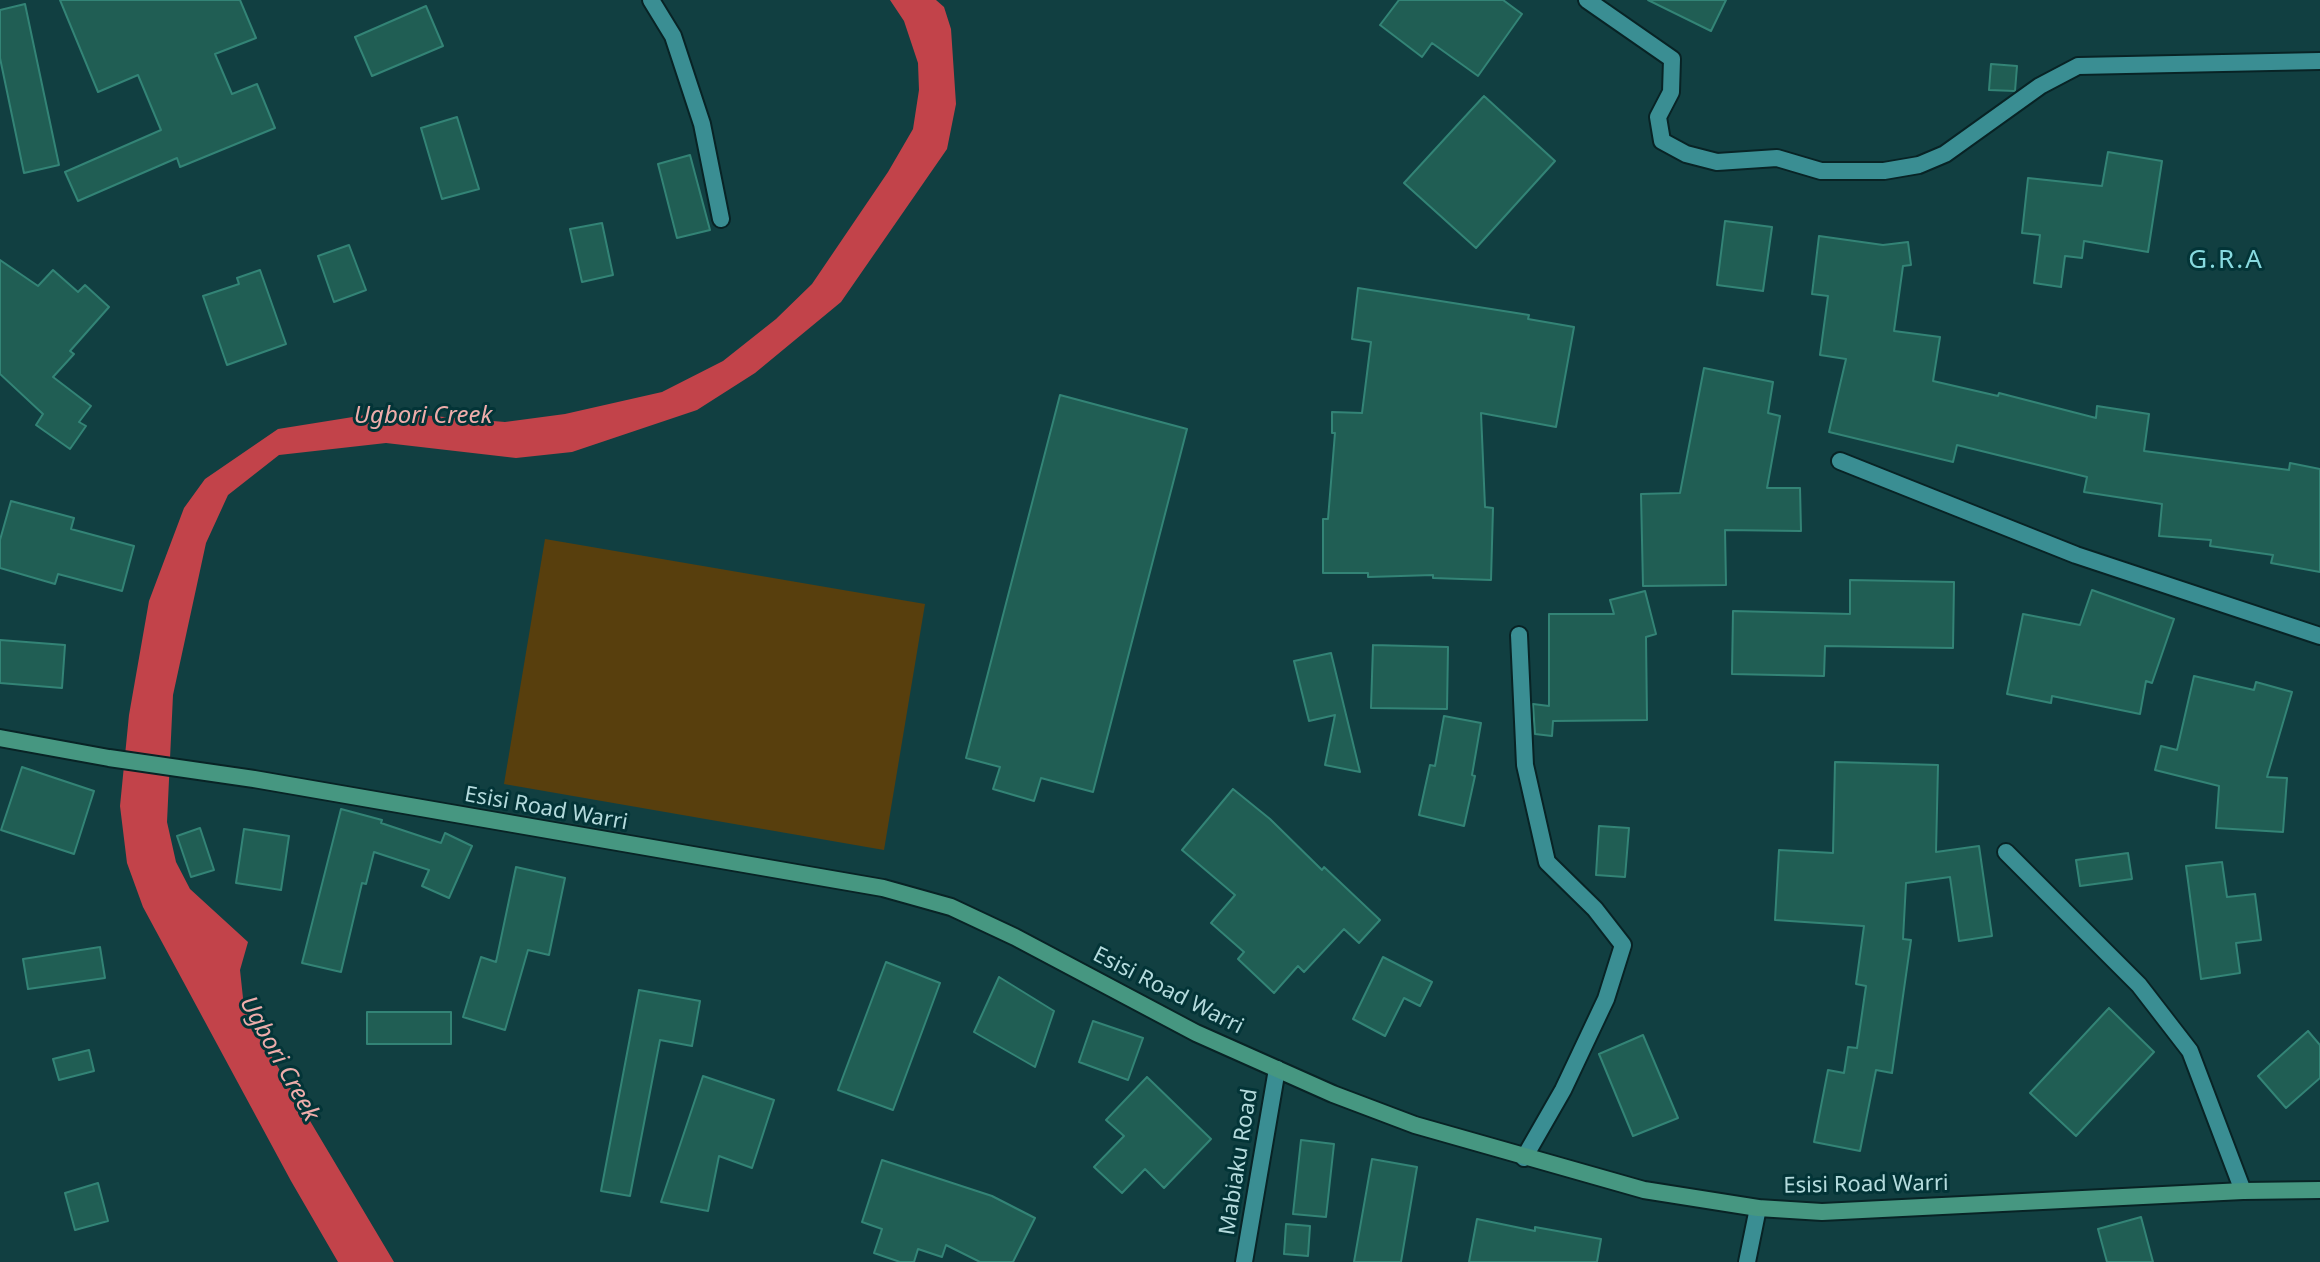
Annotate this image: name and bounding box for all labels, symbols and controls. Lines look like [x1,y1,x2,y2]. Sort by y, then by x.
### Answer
district label: G.R.A [2188,245,2264,277]
water label: Ugbori Creek [354,402,492,430]
street label: Esisi Road Warri [462,782,630,836]
street label: Esisi Road Warri [1088,942,1248,1040]
water label: Ugbori Creek [233,991,325,1127]
street label: Mabiaku Road [1214,1087,1264,1237]
street label: Esisi Road Warri [1783,1170,1949,1200]

